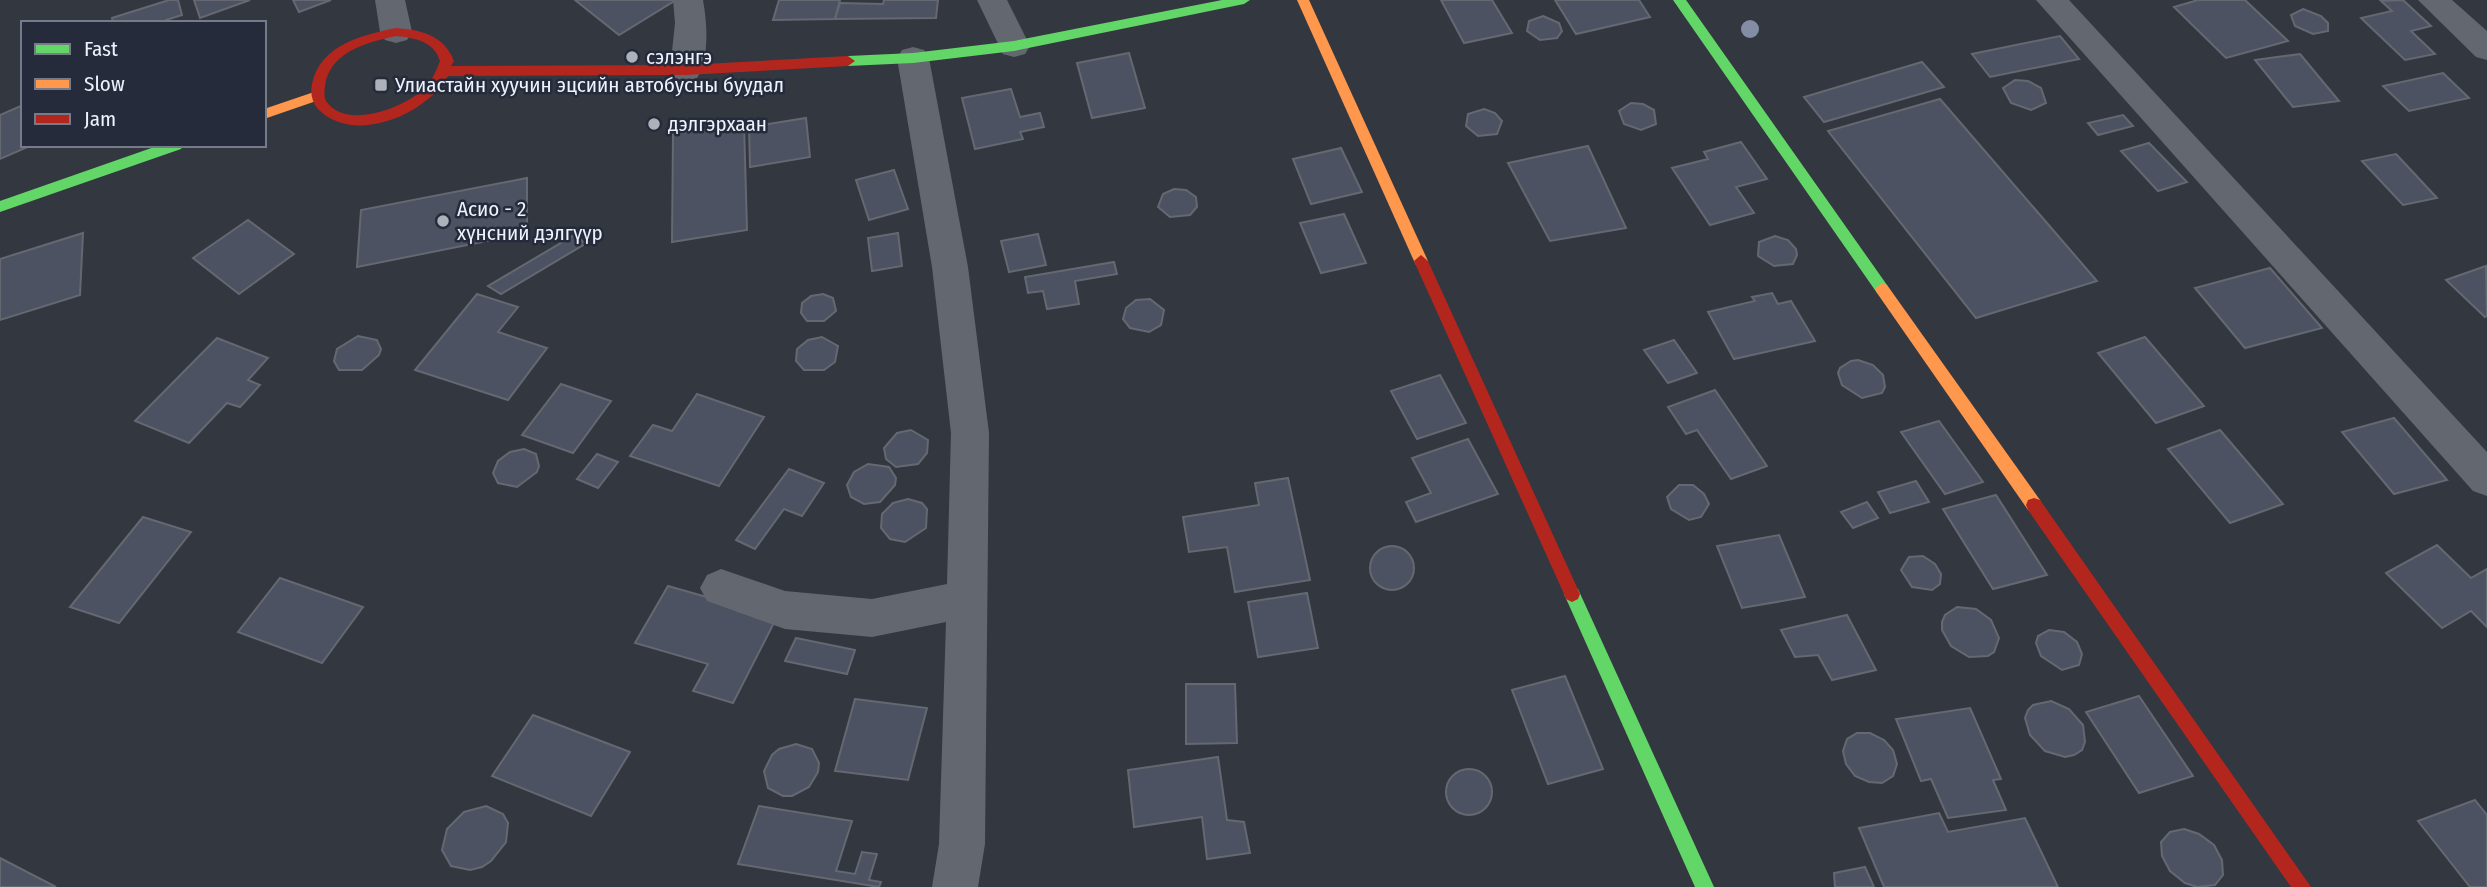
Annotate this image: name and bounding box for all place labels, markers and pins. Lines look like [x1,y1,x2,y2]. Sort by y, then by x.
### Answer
place label: сэлэнгэ [646,44,712,70]
marker: сэлэнгэ [624,49,640,65]
place label: Улиастайн хуучин эцсийн автобусны буудал [394,72,784,98]
marker: Улиастайн хуучин эцсийн автобусны буудал [373,77,389,93]
place label: дэлгэрхаан [668,111,767,137]
marker: дэлгэрхаан [646,116,662,132]
place label: Асио - 2 хүнсний дэлгүүр [457,196,603,246]
marker: Асио - 2 хүнсний дэлгүүр [435,213,451,229]

